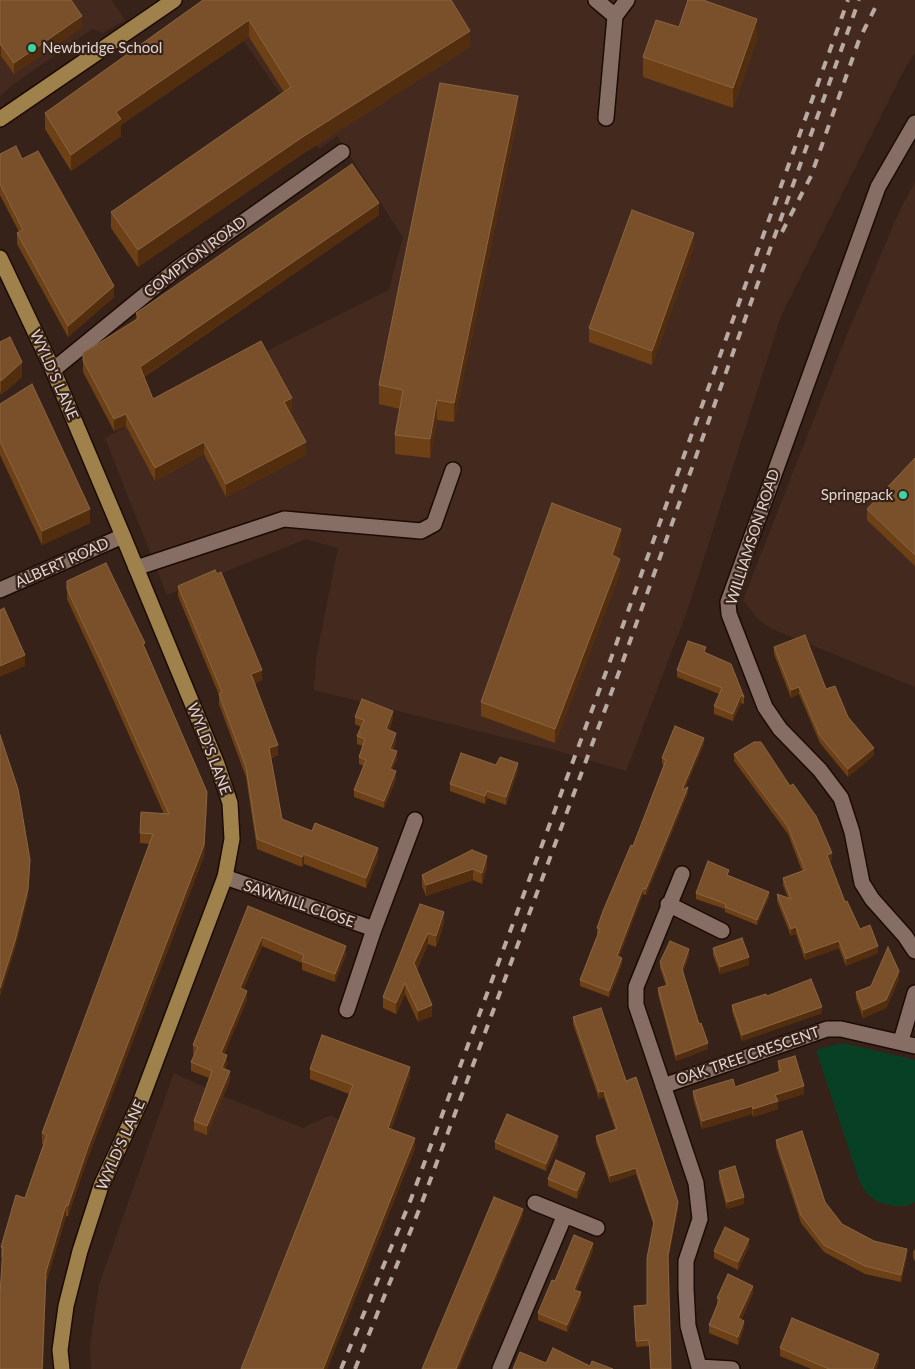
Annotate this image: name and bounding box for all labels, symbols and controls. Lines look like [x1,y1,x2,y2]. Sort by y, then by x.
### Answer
place label: Newbridge School [42,39,162,57]
marker: Newbridge School [26,42,38,54]
street label: COMPTON ROAD [140,213,250,301]
street label: WYLD'S LANE [26,327,82,423]
street label: WILLIAMSON ROAD [723,467,783,607]
place label: Springpack [821,486,893,504]
marker: Springpack [897,489,909,501]
street label: ALBERT ROAD [12,534,112,592]
street label: WYLD'S LANE [183,700,235,798]
street label: SAWMILL CLOSE [241,877,357,931]
street label: OAK TREE CRESCENT [674,1023,822,1089]
street label: WYLD'S LANE [93,1097,149,1193]

